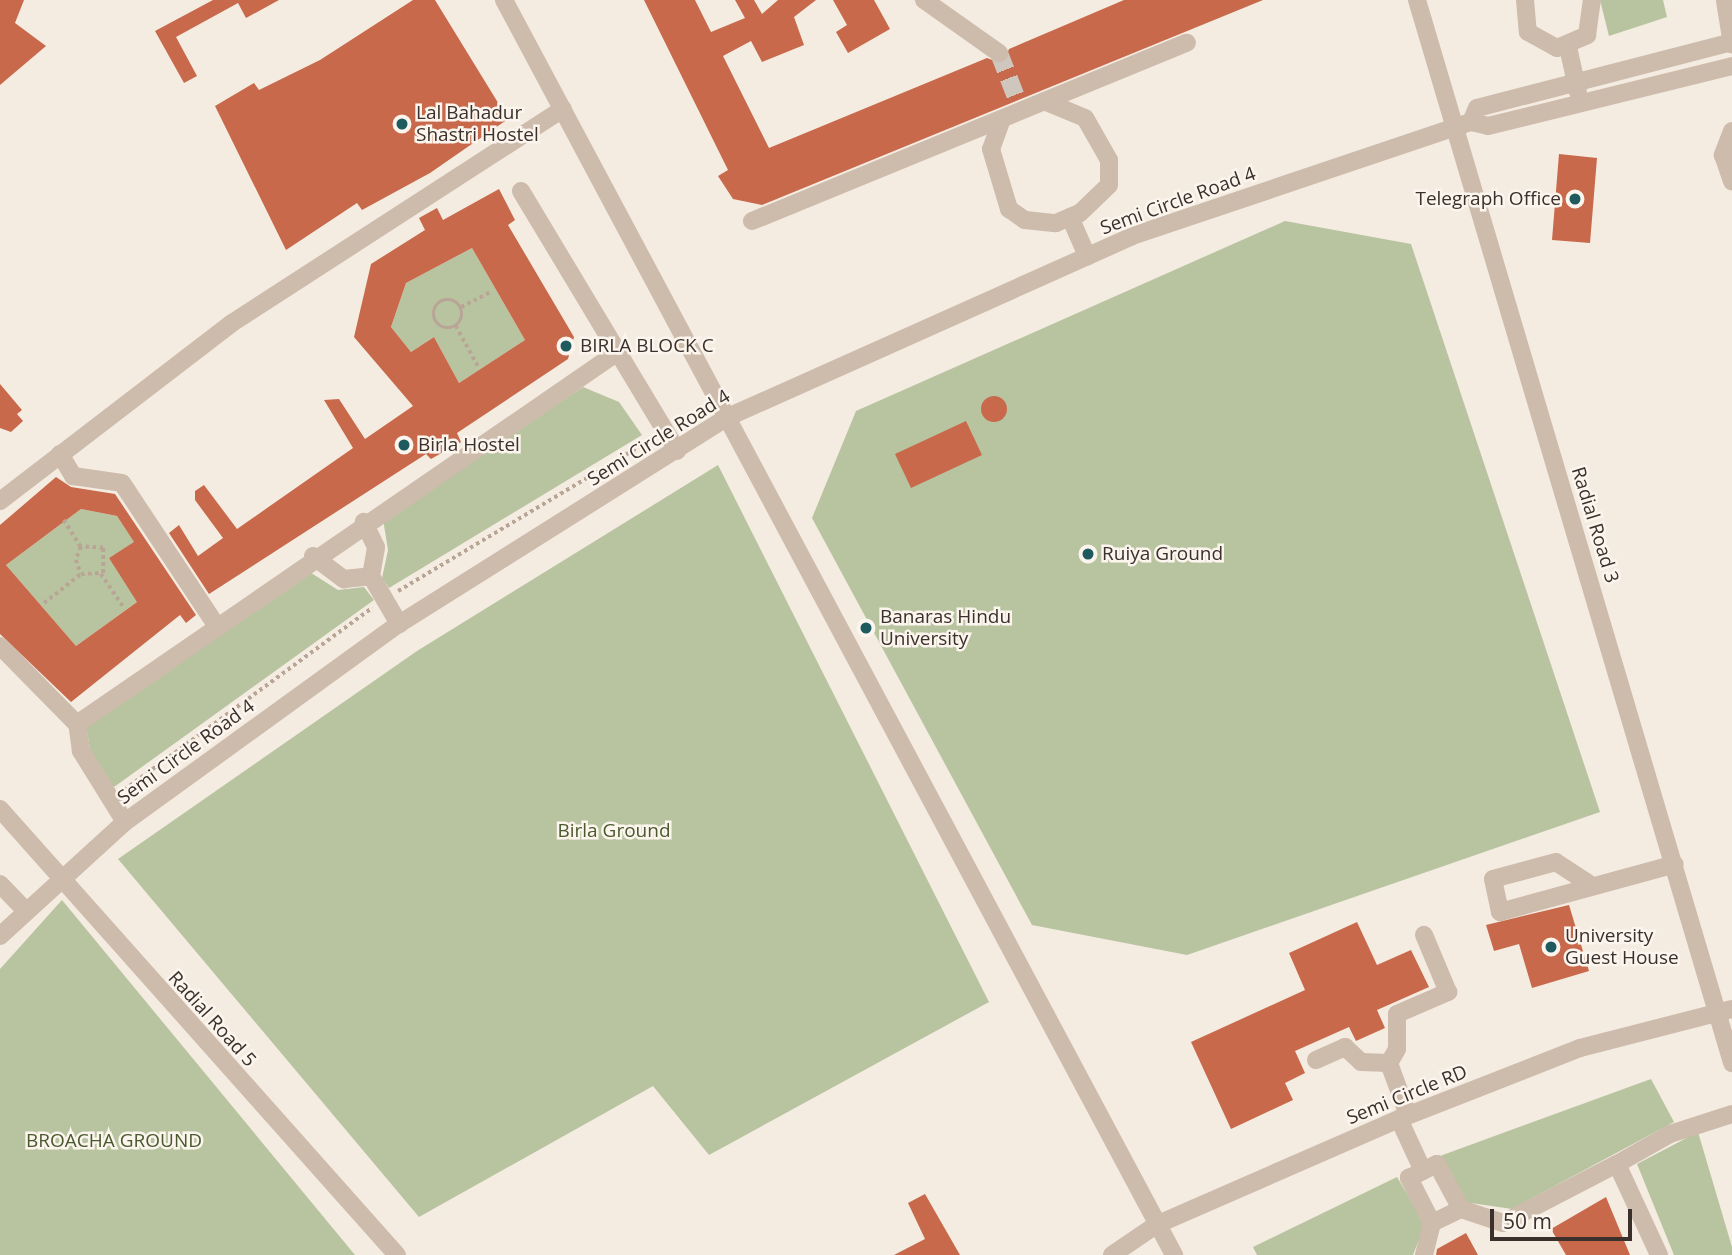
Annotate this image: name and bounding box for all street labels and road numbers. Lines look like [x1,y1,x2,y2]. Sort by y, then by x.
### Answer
street label: Semi Circle Road 4 [1097,162,1259,240]
street label: Semi Circle Road 4 [584,385,734,491]
street label: Radial Road 3 [1567,464,1623,586]
street label: Semi Circle Road 4 [113,695,259,809]
street label: Radial Road 5 [163,967,261,1071]
street label: Semi Circle RD [1343,1060,1471,1130]

